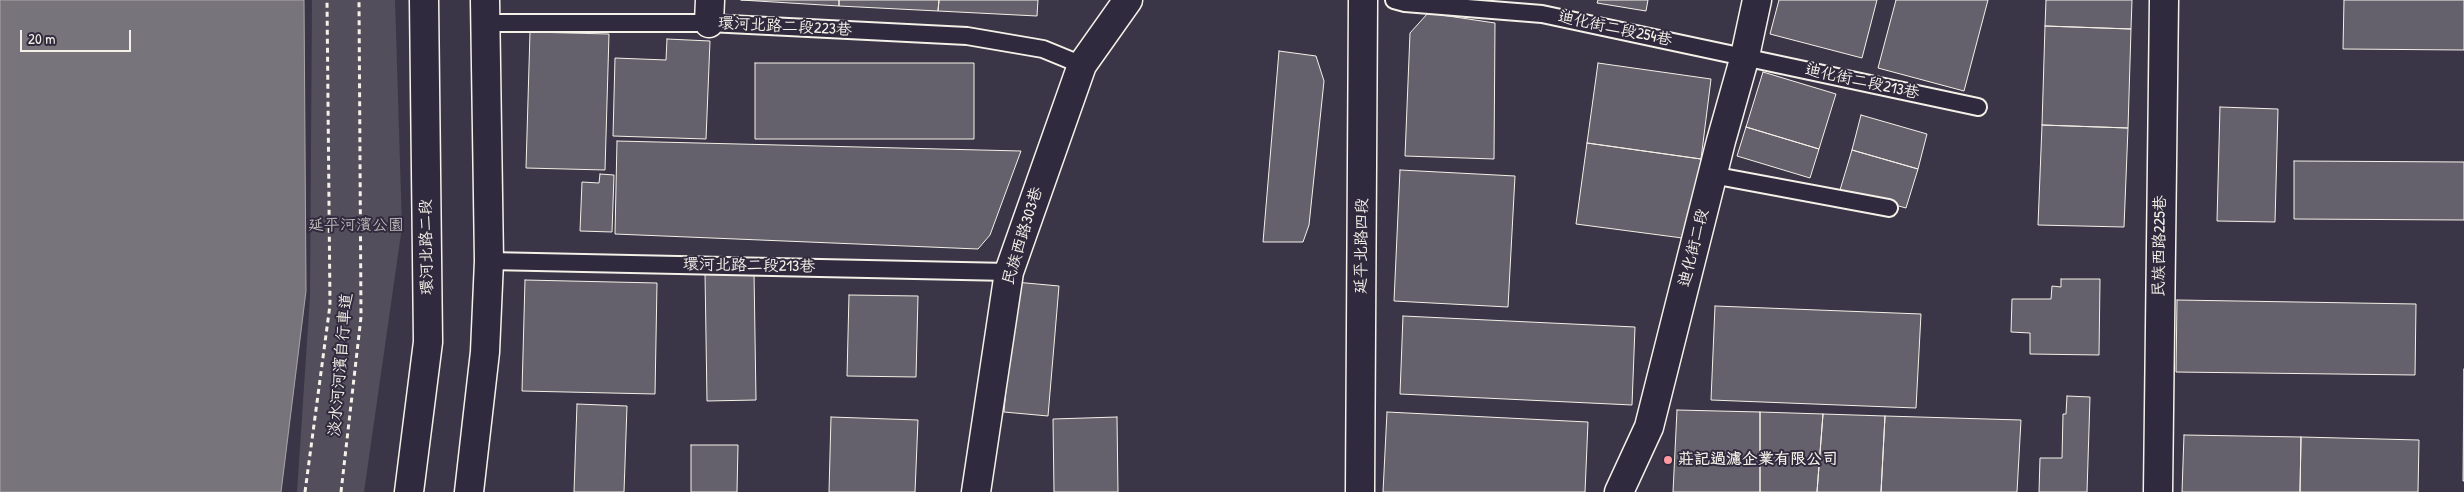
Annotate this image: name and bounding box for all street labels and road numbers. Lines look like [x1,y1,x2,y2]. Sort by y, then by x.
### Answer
street label: 迪化街二段254巷 [1556,8,1674,50]
street label: 環河北路二段223巷 [718,14,852,40]
street label: 迪化街二段213巷 [1803,61,1921,103]
street label: 民族西路303巷 [999,185,1047,287]
street label: 民族西路225巷 [2150,195,2170,297]
street label: 延平北路四段 [1352,198,1372,294]
street label: 環河北路二段 [417,199,437,295]
street label: 迪化街二段 [1675,207,1713,289]
street label: 環河北路二段213巷 [683,255,815,277]
street label: 淡水河河濱自行車道 [325,292,357,438]

